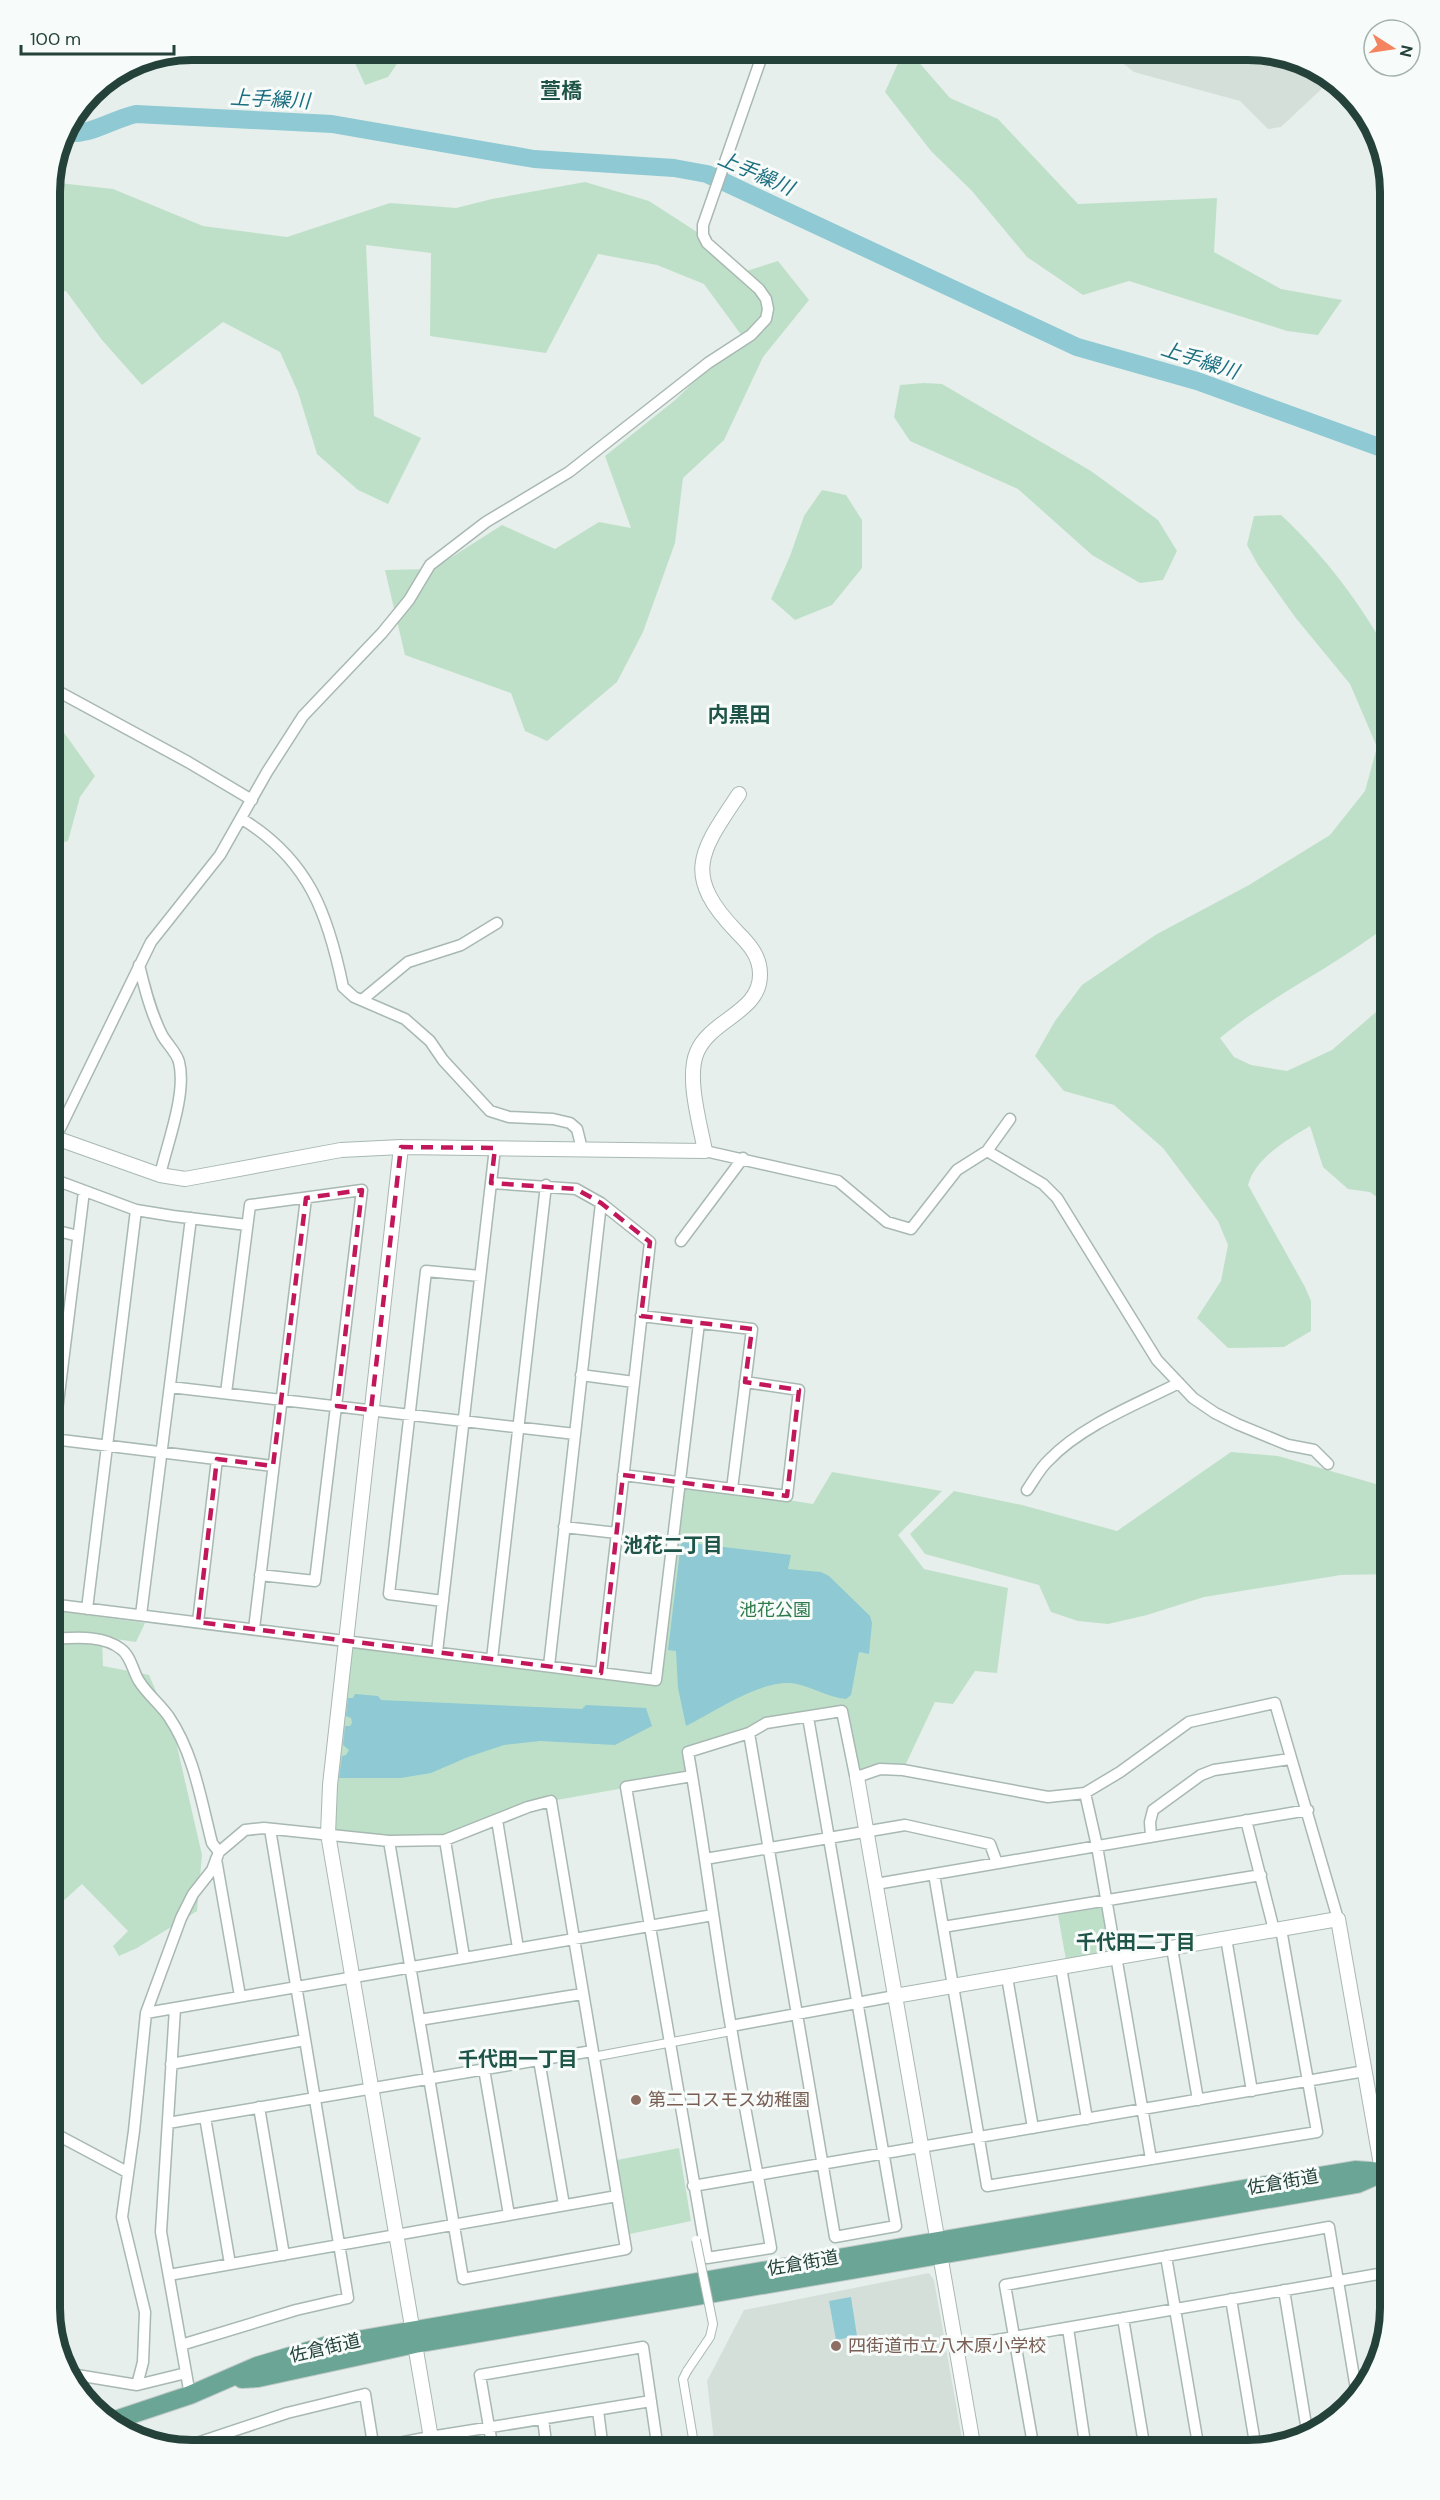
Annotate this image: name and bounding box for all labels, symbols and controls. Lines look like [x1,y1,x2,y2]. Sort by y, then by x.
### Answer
scale bar [21,18,174,56]
north arrow [1362,18,1422,78]
text: 100 m [30,27,81,51]
text: N [1395,43,1418,59]
district label: 萱橋 [540,77,582,105]
water label: 上手繰川 [229,84,313,114]
water label: 上手繰川 [714,145,800,202]
water label: 上手繰川 [1158,335,1244,385]
district label: 内黒田 [708,701,771,729]
district label: 池花二丁目 [623,1532,723,1558]
park label: 池花公園 [739,1598,811,1622]
district label: 千代田二丁目 [1076,1929,1196,1955]
district label: 千代田一丁目 [458,2046,578,2072]
place label: 第二コスモス幼稚園 [648,2088,810,2112]
marker: 第二コスモス幼稚園 [629,2093,643,2107]
street label: 佐倉街道 [1245,2164,1321,2200]
street label: 佐倉街道 [765,2245,841,2281]
street label: 佐倉街道 [287,2328,363,2368]
place label: 四街道市立八木原小学校 [848,2334,1046,2358]
marker: 四街道市立八木原小学校 [829,2339,843,2353]

